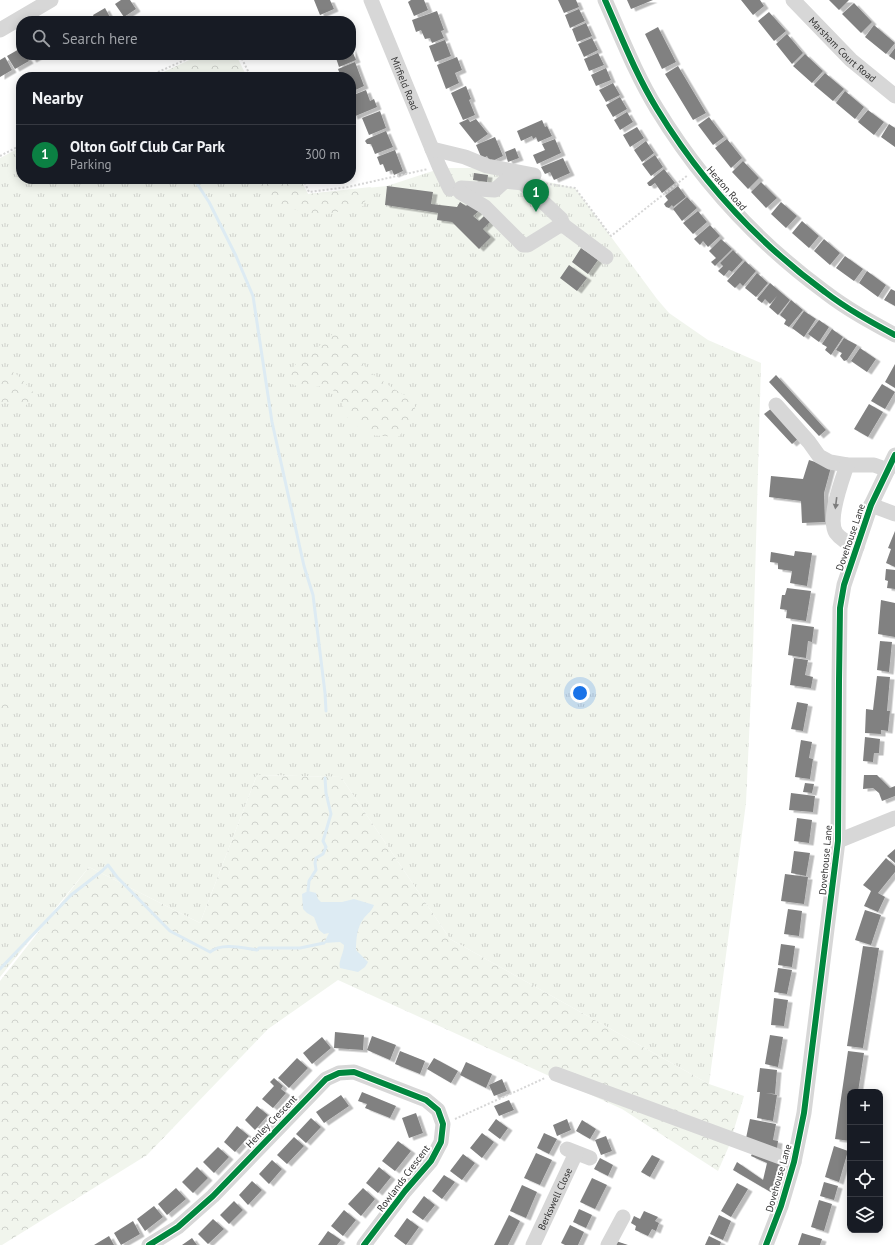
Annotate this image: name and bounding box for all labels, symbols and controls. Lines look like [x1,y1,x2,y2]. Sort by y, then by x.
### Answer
street label: Marsham Court Road [806,14,879,85]
search box [16,16,356,60]
icon: search [30,27,52,49]
text: Search here [62,29,138,48]
street label: Mirfield Road [388,55,421,112]
text: Nearby [32,87,83,109]
text: Olton Golf Club Car Park [70,137,225,156]
text: 1 [41,146,49,163]
text: 300 m [305,146,340,163]
text: Parking [70,156,111,173]
street label: Heaton Road [704,163,749,213]
pin: 1 [523,179,549,212]
one-way arrow [833,496,839,509]
street label: Dovehouse Lane [833,502,868,572]
your location [570,683,590,703]
street label: Dovehouse Lane [816,824,835,896]
map controls [847,1089,883,1233]
button: + [847,1089,883,1125]
street label: Henley Crescent [243,1092,300,1150]
button: − [847,1125,883,1161]
street label: Rowlands Crescent [374,1142,433,1214]
street label: Dovehouse Lane [763,1143,794,1214]
button: locate [847,1161,883,1197]
street label: Berkswell Close [535,1166,575,1232]
button: layers [847,1197,883,1233]

